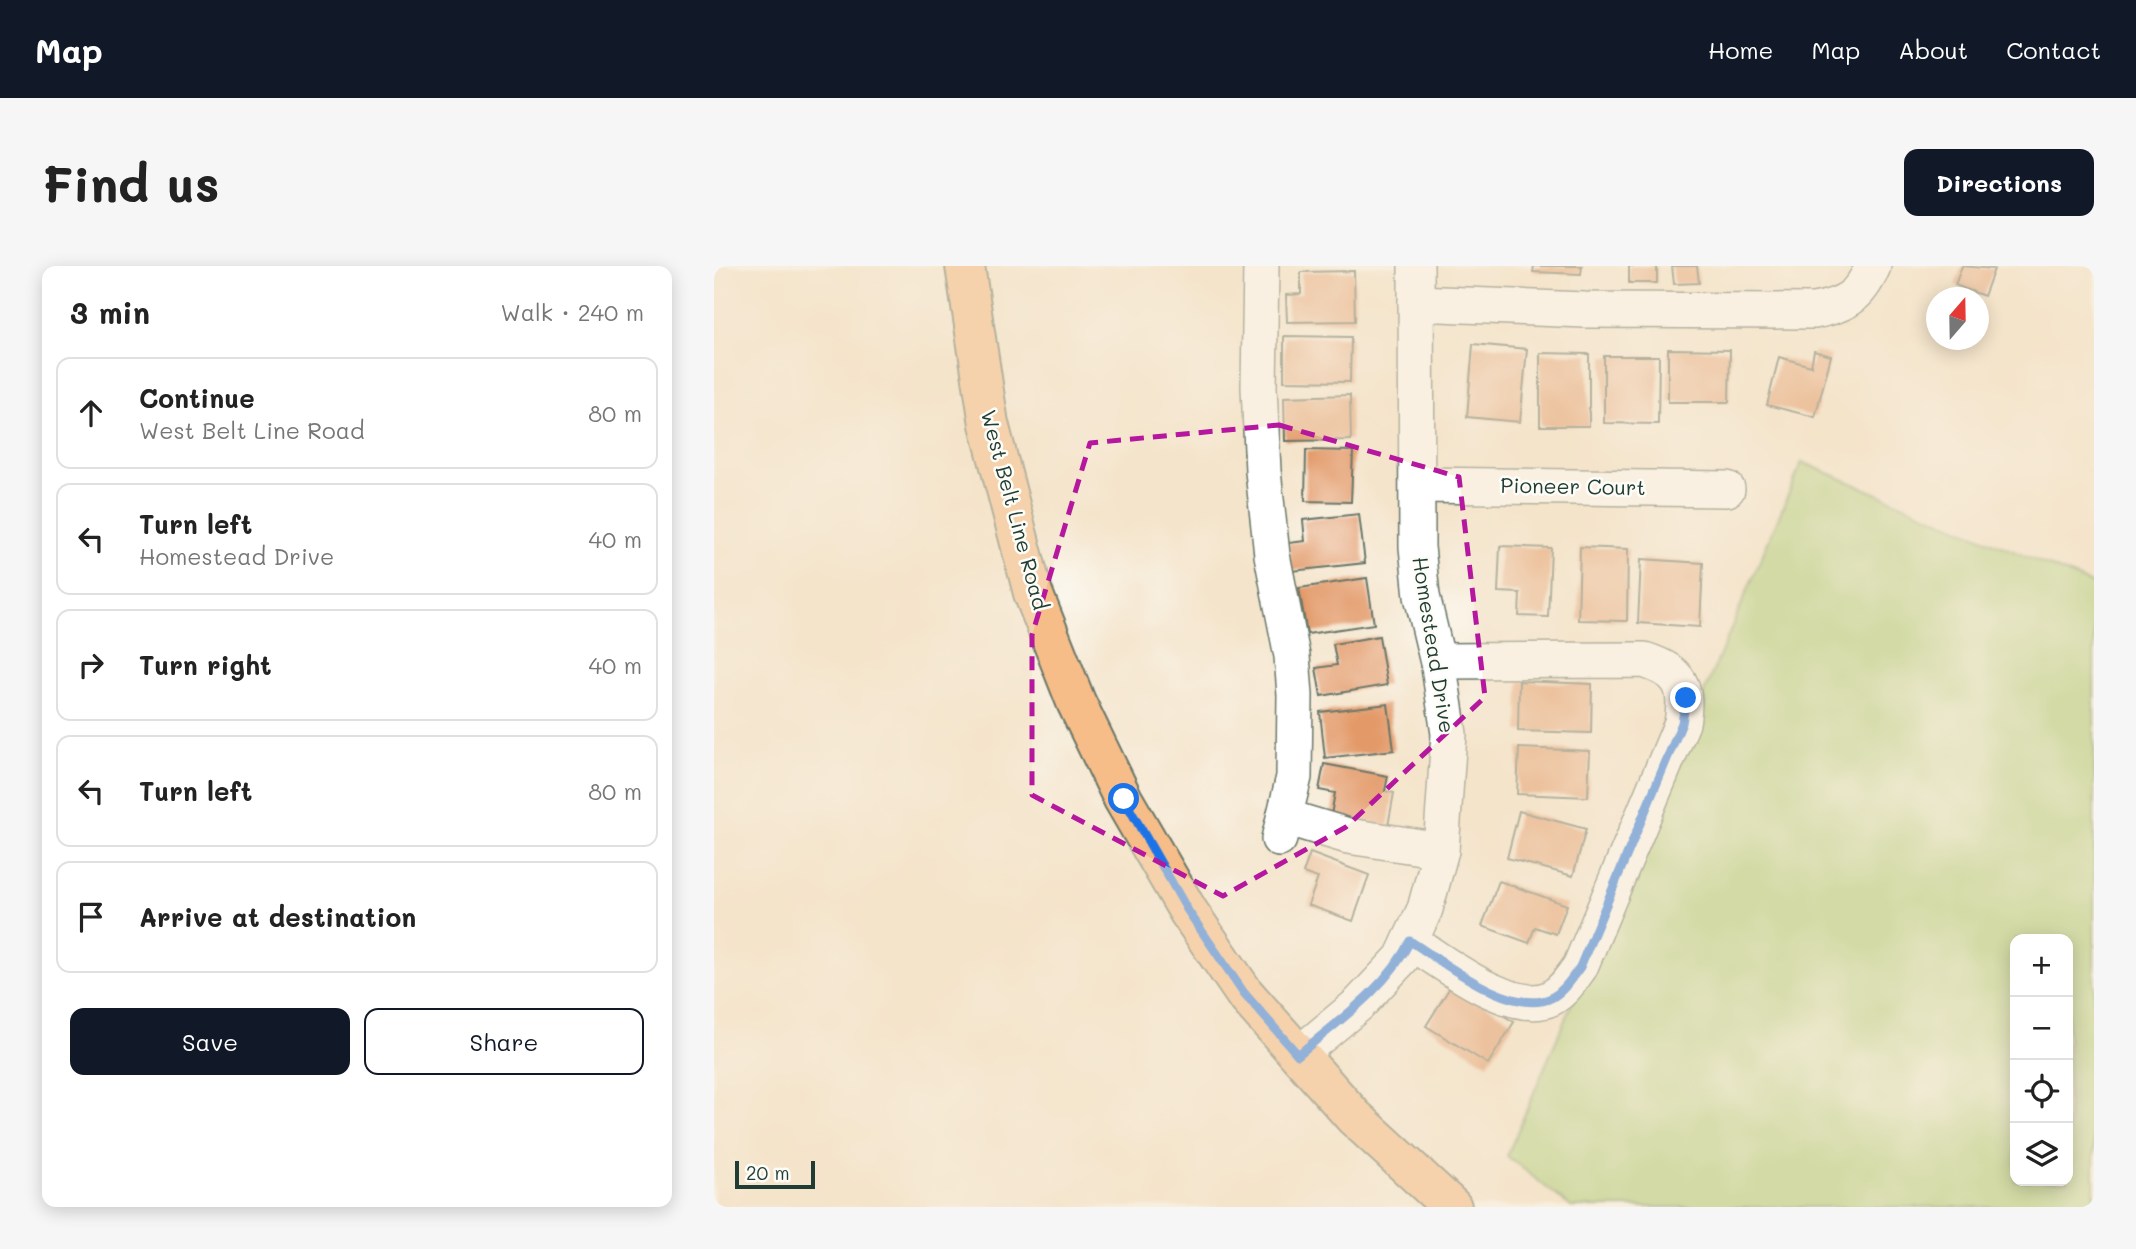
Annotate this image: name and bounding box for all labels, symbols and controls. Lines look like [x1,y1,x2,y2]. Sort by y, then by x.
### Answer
text: Map [35,28,103,71]
text: Home [1708,34,1773,65]
text: Map [1811,34,1860,65]
text: About [1898,34,1968,65]
text: Contact [2006,34,2101,65]
button: Directions [1904,149,2094,216]
text: Find us [42,151,220,214]
north arrow [1926,287,1989,350]
text: 3 min [70,292,150,332]
text: Walk · 240 m [501,297,644,327]
text: Continue [139,381,255,415]
icon: ahead [72,394,110,432]
text: 80 m [588,398,642,428]
street label: West Belt Line Road [976,407,1055,613]
text: West Belt Line Road [139,415,365,445]
street label: Pioneer Court [1500,471,1646,500]
text: Turn left [139,507,252,541]
icon: left [72,520,110,558]
text: 40 m [589,524,642,554]
text: Homestead Drive [139,541,334,571]
street label: Homestead Drive [1407,555,1462,735]
icon: right [72,646,110,684]
text: Turn right [139,648,272,682]
text: 40 m [589,650,642,680]
route end [1670,682,1701,713]
icon: left [72,772,110,810]
text: Turn left [139,774,252,808]
text: 80 m [588,776,642,806]
route start [1108,783,1139,814]
icon: arrive [72,898,110,936]
text: Arrive at destination [139,900,416,934]
map controls [2010,934,2073,1186]
button: + [2010,934,2073,997]
button: − [2010,997,2073,1060]
button: Save [70,1008,350,1075]
button: Share [364,1008,644,1075]
button: locate [2010,1060,2073,1123]
button: layers [2010,1123,2073,1186]
scale bar [735,1158,816,1190]
text: 20 m [746,1160,790,1185]

